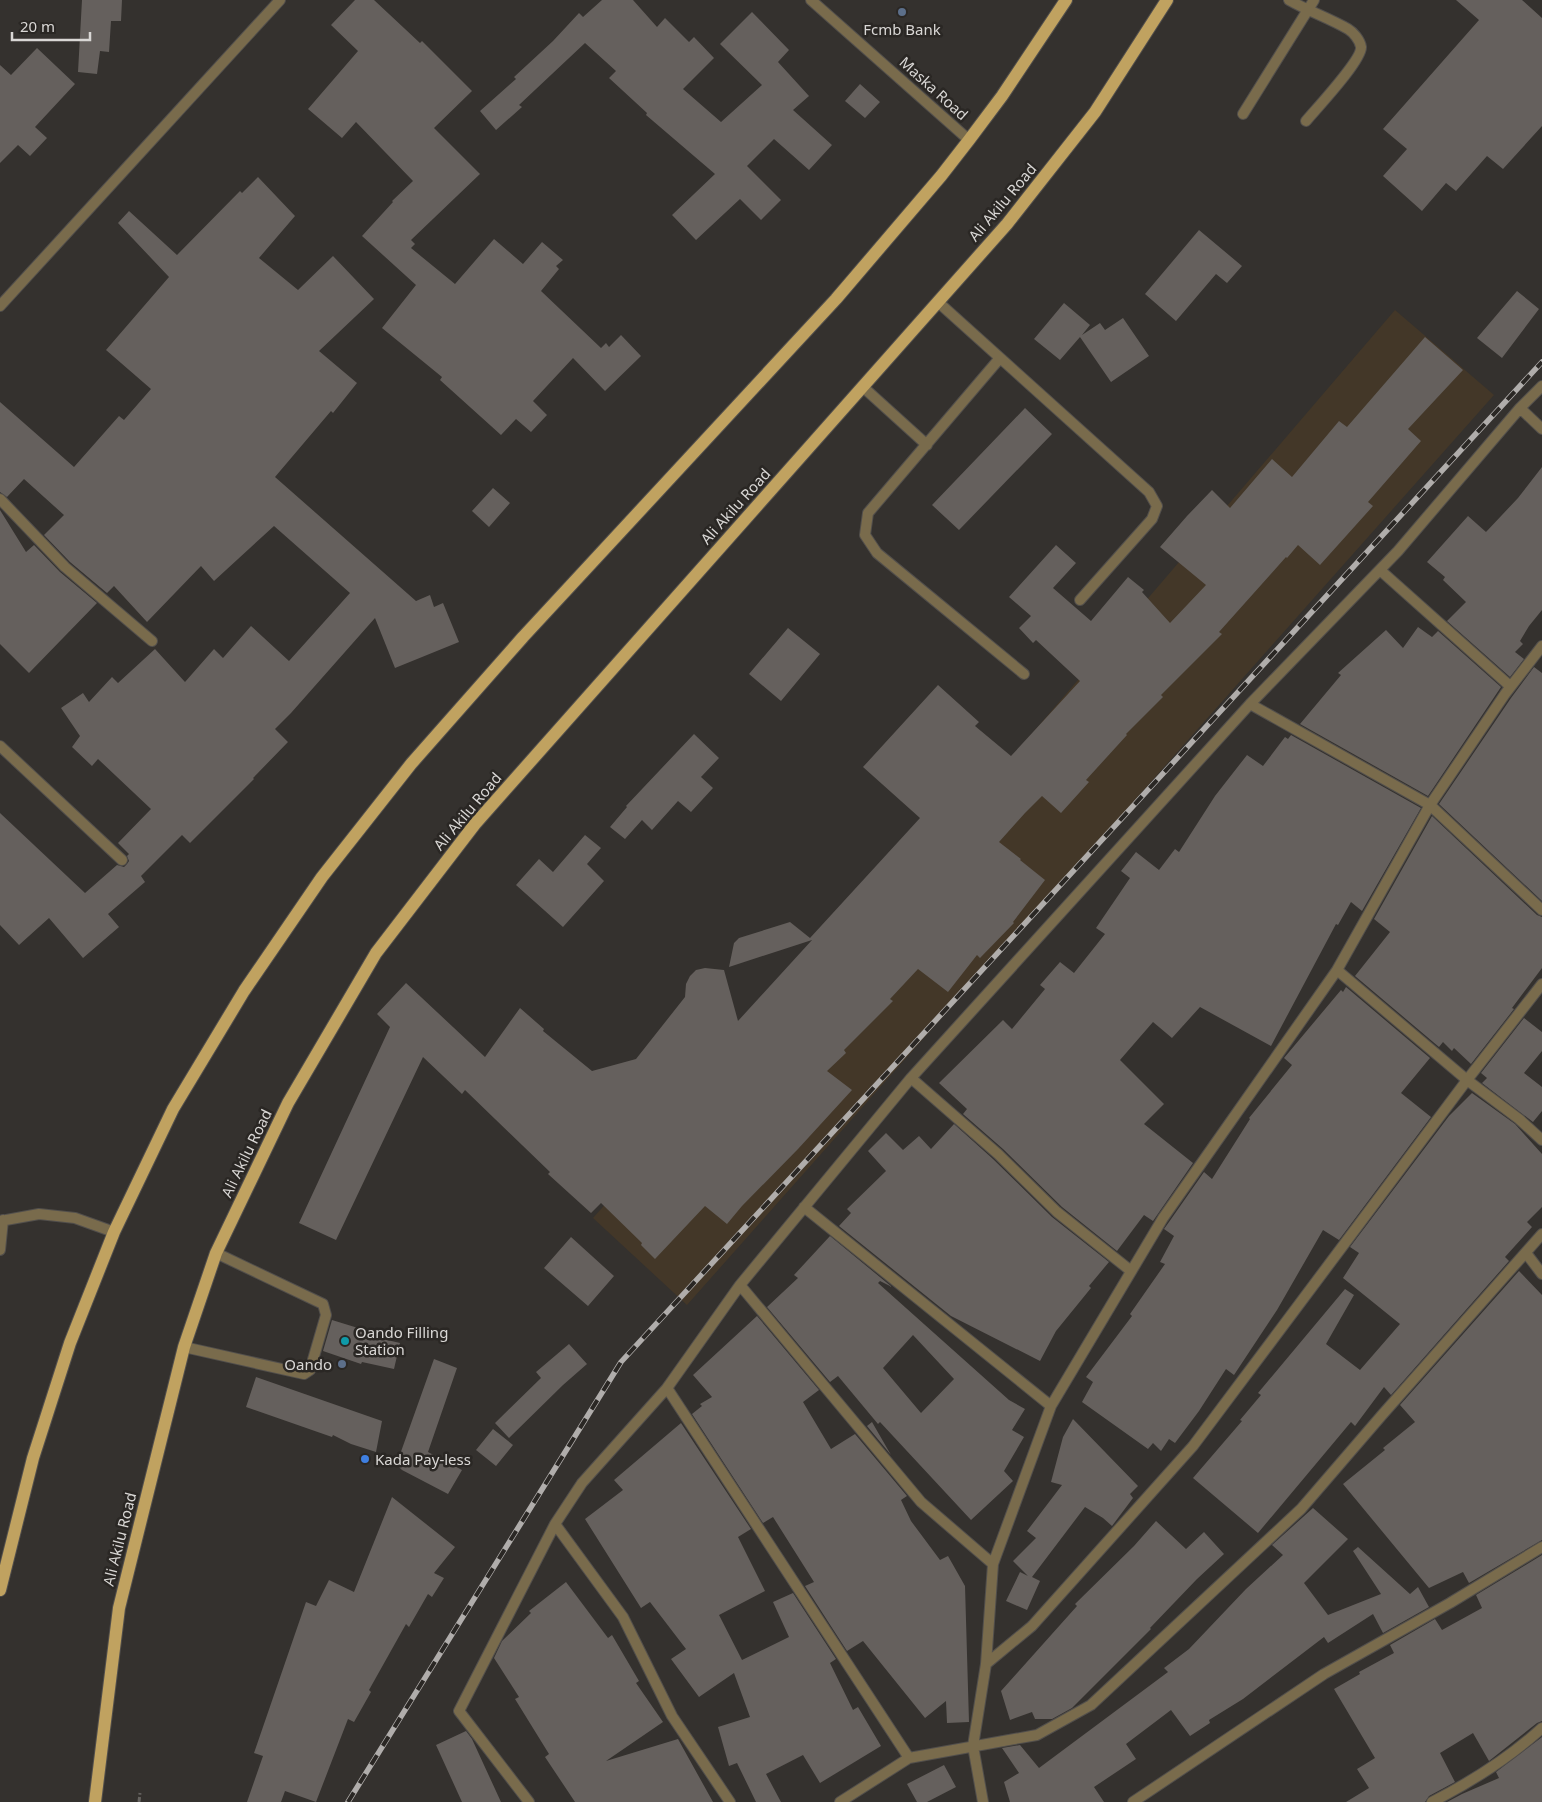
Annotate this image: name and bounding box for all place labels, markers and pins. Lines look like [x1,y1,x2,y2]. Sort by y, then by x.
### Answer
marker: Fcmb Bank [896,6,908,18]
place label: Fcmb Bank [863,19,941,39]
place label: Oando Filling Station [355,1322,448,1359]
marker: Oando Filling Station [339,1335,351,1347]
place label: Oando [284,1354,332,1374]
marker: Oando [336,1358,348,1370]
place label: Kada Pay-less [375,1449,471,1469]
marker: Kada Pay-less [359,1453,371,1465]

